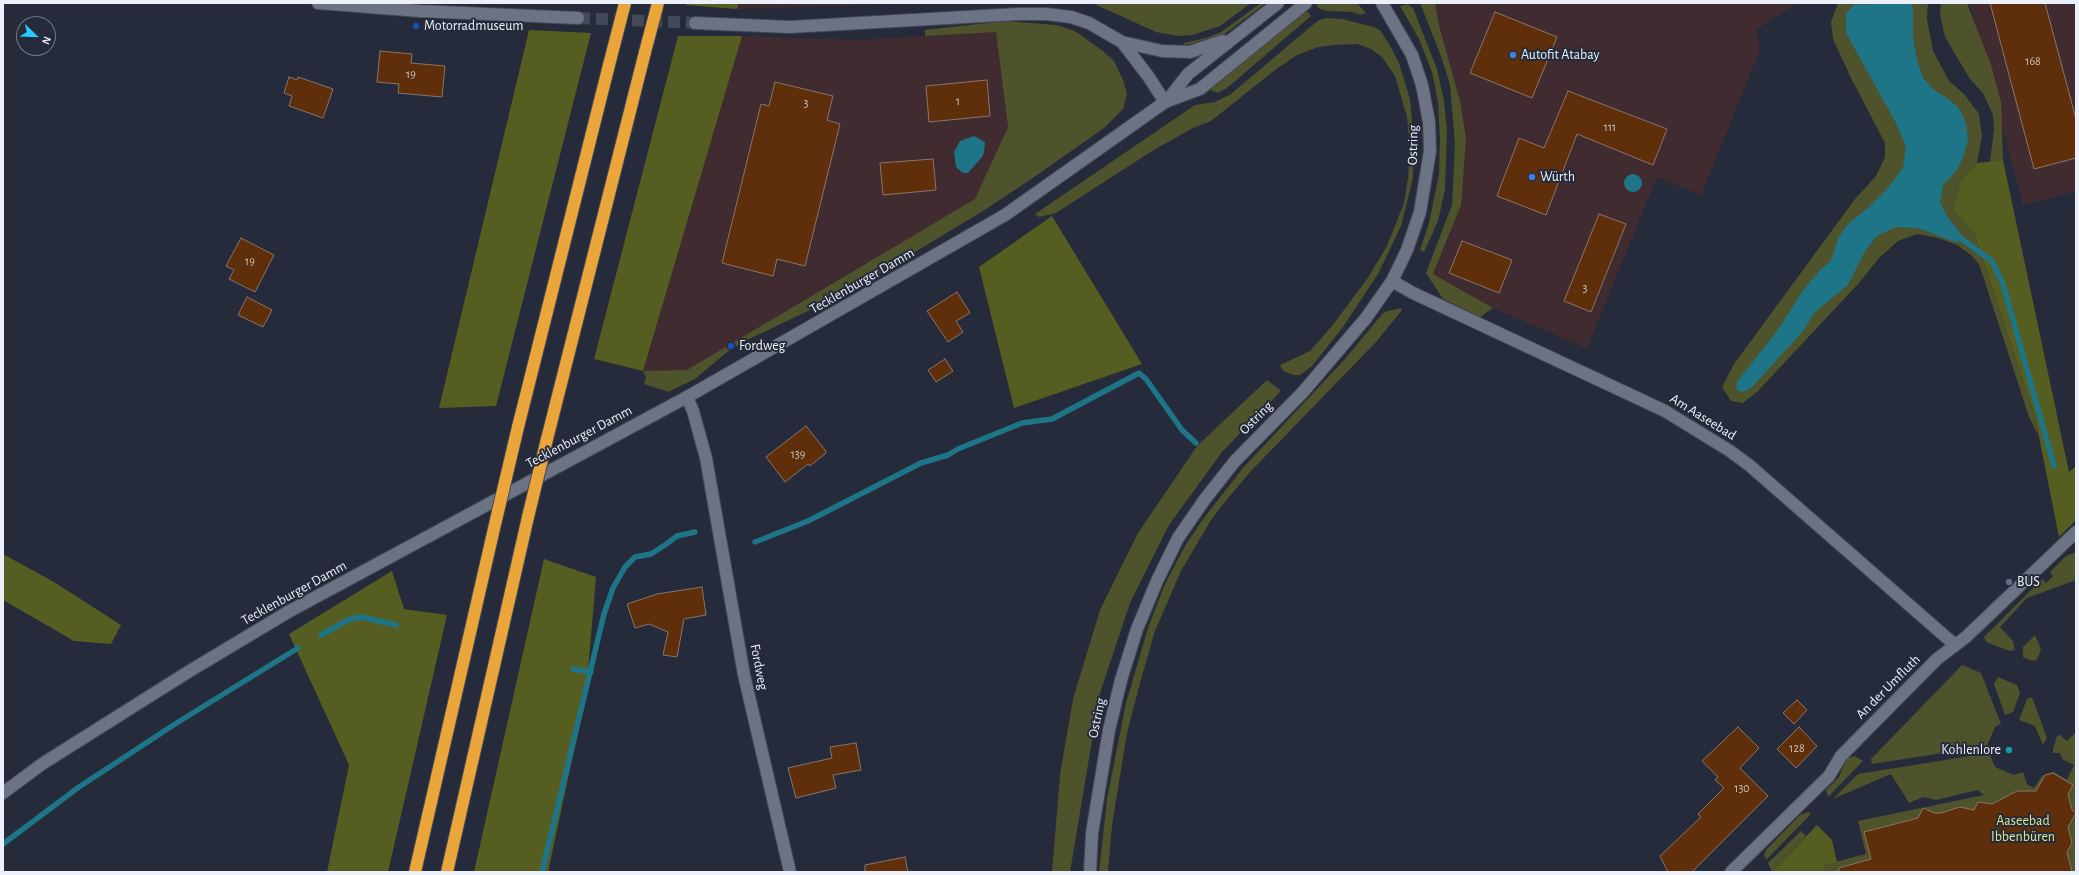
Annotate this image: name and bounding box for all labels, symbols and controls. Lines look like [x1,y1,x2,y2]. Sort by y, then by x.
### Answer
north arrow [16,16,56,56]
place label: Motorradmuseum [424,18,523,34]
marker: Motorradmuseum [411,21,421,31]
text: N [40,35,53,46]
place label: Autofit Atabay [1521,47,1600,63]
marker: Autofit Atabay [1508,50,1518,60]
house number: 168 [2025,54,2041,68]
house number: 19 [406,67,416,81]
house number: 1 [956,94,960,108]
house number: 3 [804,96,808,110]
house number: 111 [1604,120,1616,134]
street label: Ostring [1404,125,1422,165]
place label: Würth [1540,169,1575,185]
marker: Würth [1527,172,1537,182]
street label: Tecklenburger Damm [807,244,917,318]
house number: 19 [245,254,255,268]
house number: 3 [1583,281,1587,295]
place label: Fordweg [739,338,785,354]
marker: Fordweg [726,341,736,351]
street label: Am Aaseebad [1667,390,1739,444]
street label: Ostring [1236,398,1276,438]
street label: Tecklenburger Damm [523,402,635,472]
house number: 139 [791,447,805,461]
street label: Tecklenburger Damm [238,557,350,629]
place label: BUS [2017,574,2040,590]
marker: BUS [2004,577,2014,587]
street label: Fordweg [746,643,772,691]
street label: An der Umfluth [1852,651,1924,723]
street label: Ostring [1085,696,1109,740]
house number: 128 [1789,741,1805,755]
place label: Kohlenlore [1941,742,2001,758]
marker: Kohlenlore [2004,745,2014,755]
house number: 130 [1734,781,1750,795]
park label: Aaseebad Ibbenbüren [1991,813,2055,846]

